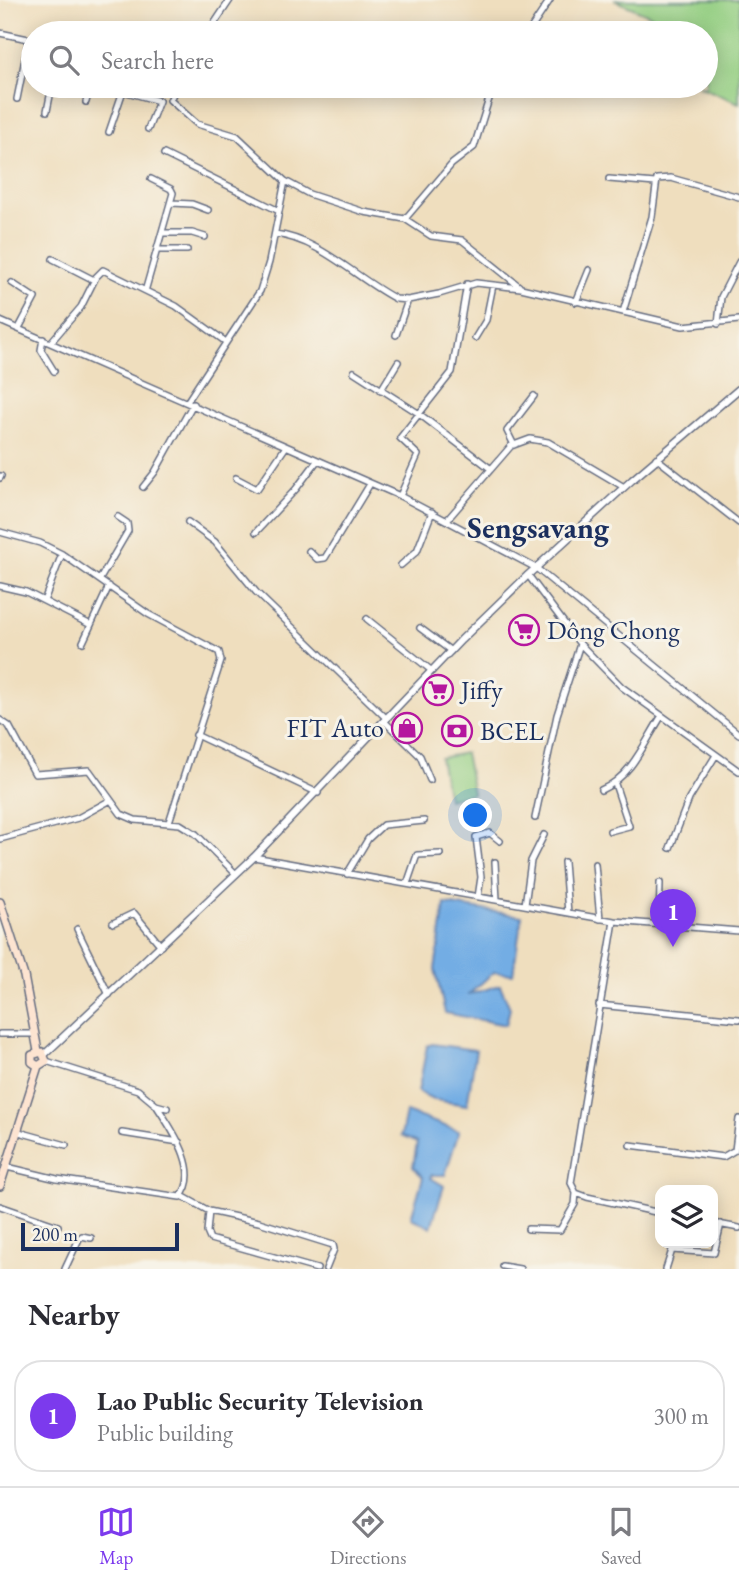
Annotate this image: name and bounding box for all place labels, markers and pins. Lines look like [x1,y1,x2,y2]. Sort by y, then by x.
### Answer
supermarket icon: Dông Chong [507,613,541,647]
place label: Dông Chong [547,613,680,647]
supermarket icon: Jiffy [421,673,455,707]
place label: Jiffy [459,673,503,707]
place label: FIT Auto [286,711,384,745]
shop icon: FIT Auto [390,711,424,745]
bank icon: BCEL [440,714,474,748]
place label: BCEL [480,714,544,748]
pin: 1 [650,889,696,947]

